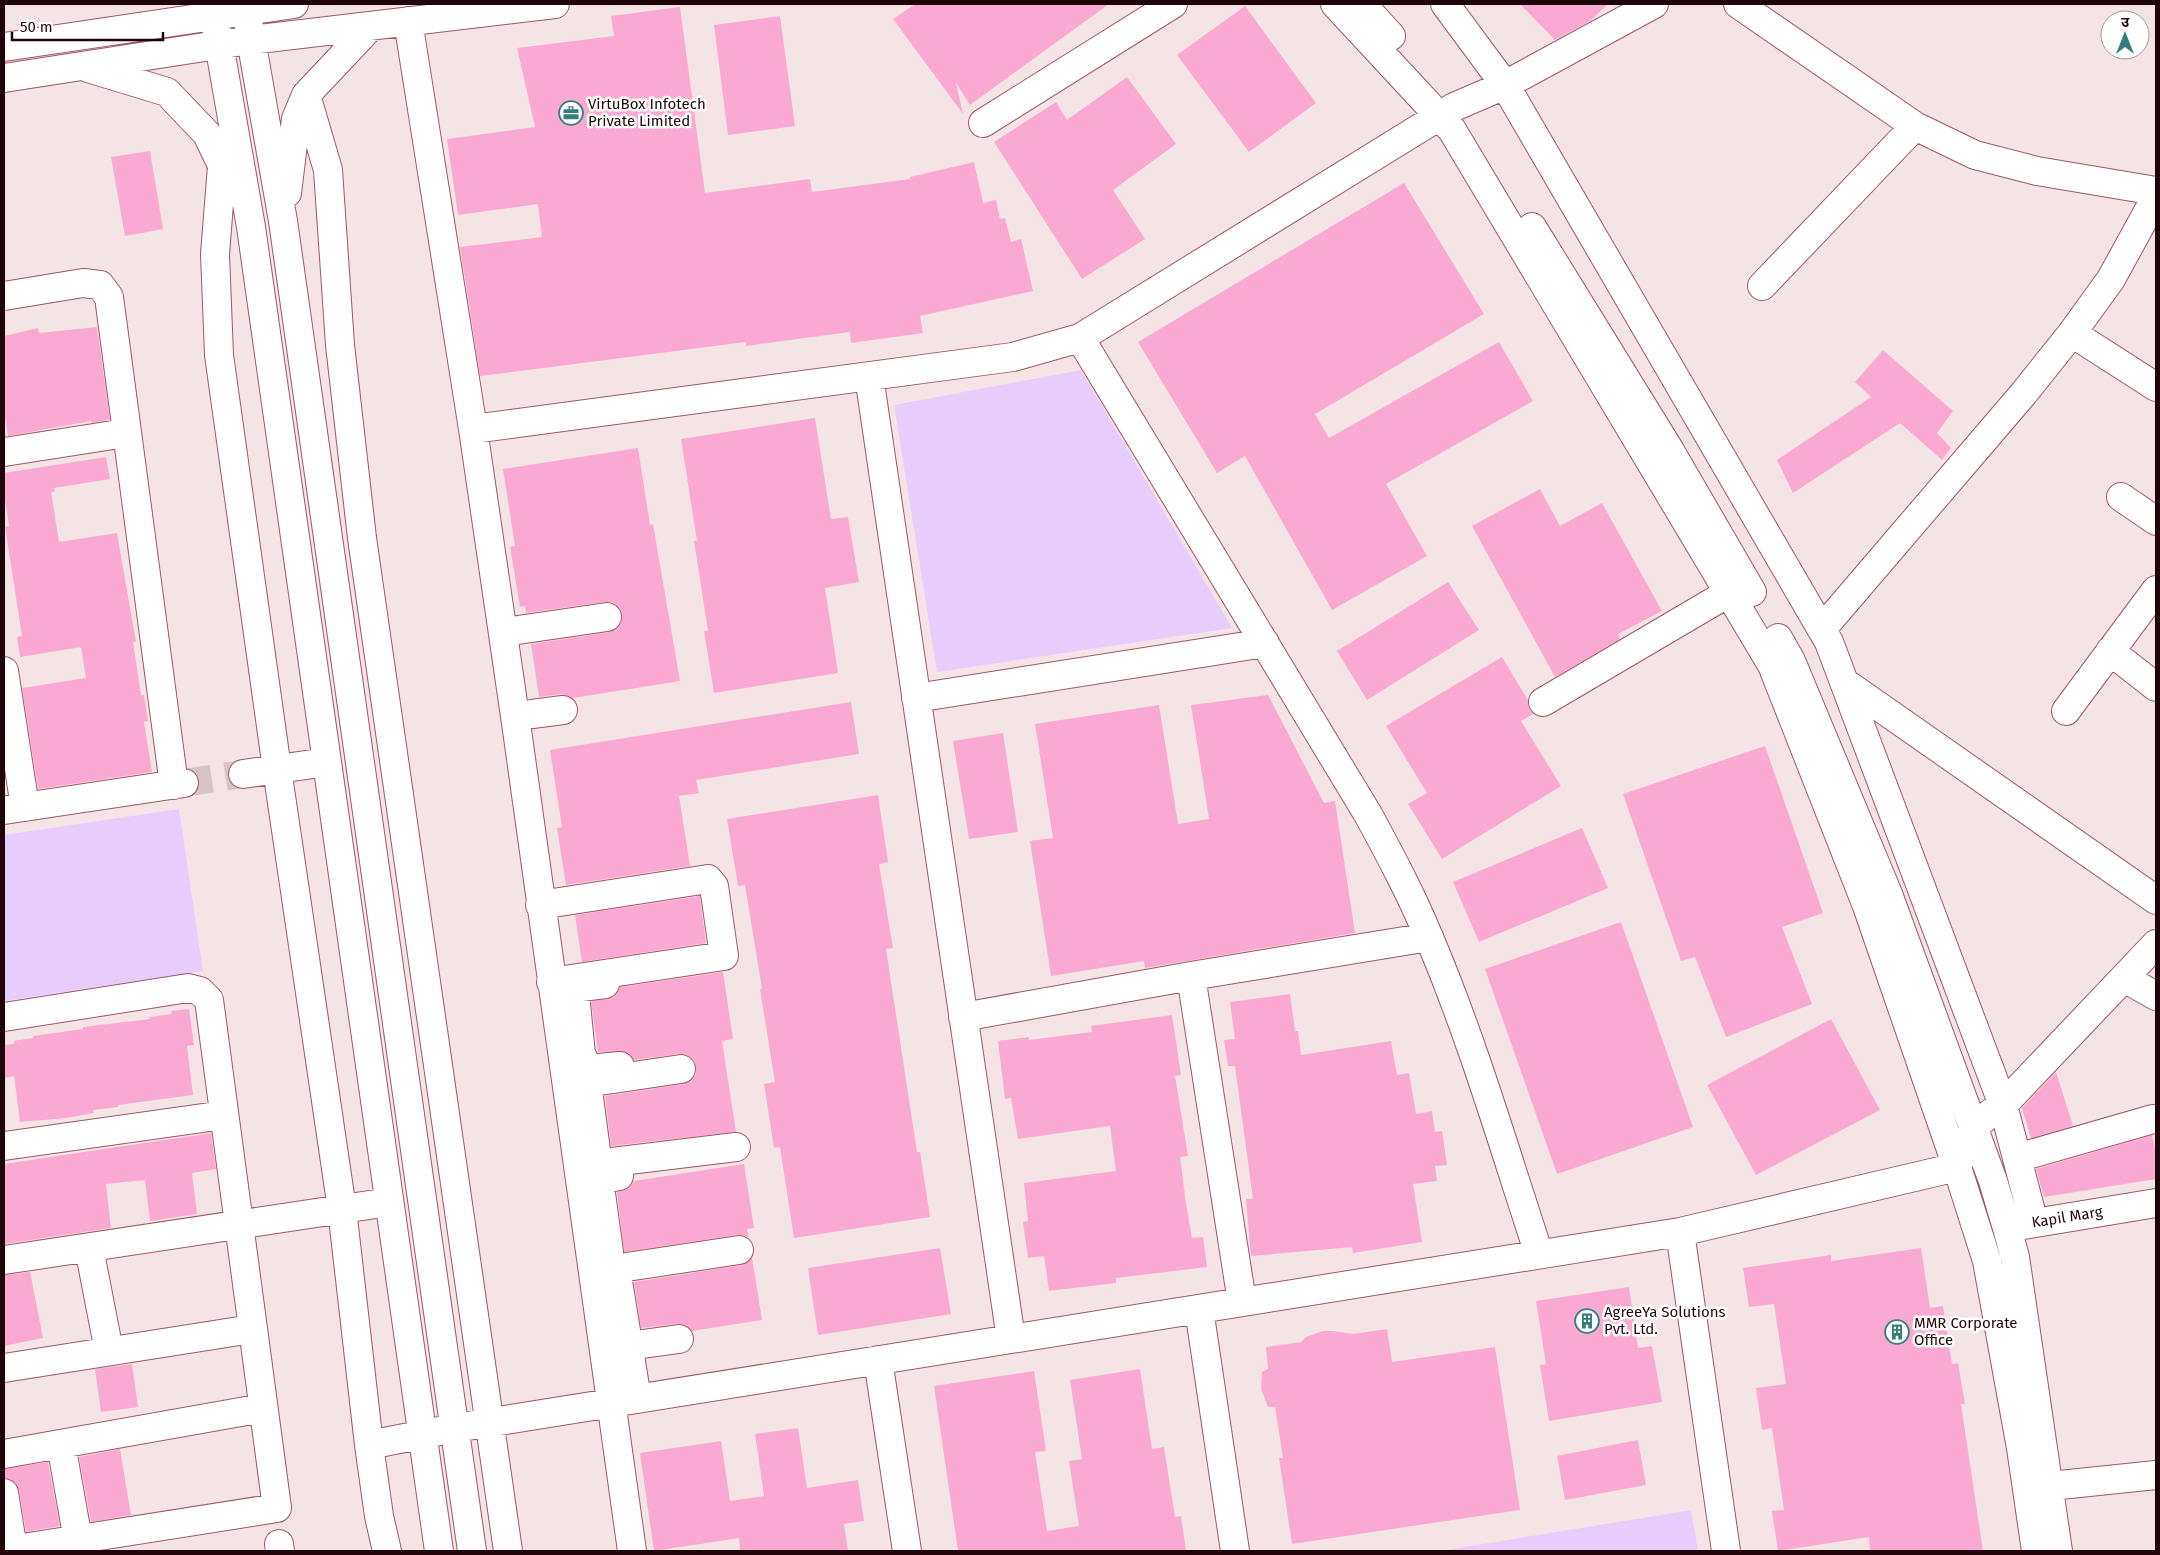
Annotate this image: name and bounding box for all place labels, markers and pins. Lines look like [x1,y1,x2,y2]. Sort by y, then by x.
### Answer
place label: VirtuBox Infotech Private Limited [588,95,706,130]
office icon: VirtuBox Infotech Private Limited [558,100,584,126]
place label: AgreeYa Solutions Pvt. Ltd. [1604,1303,1726,1338]
building icon: AgreeYa Solutions Pvt. Ltd. [1574,1308,1600,1334]
place label: MMR Corporate Office [1914,1314,2018,1349]
building icon: MMR Corporate Office [1884,1319,1910,1345]

